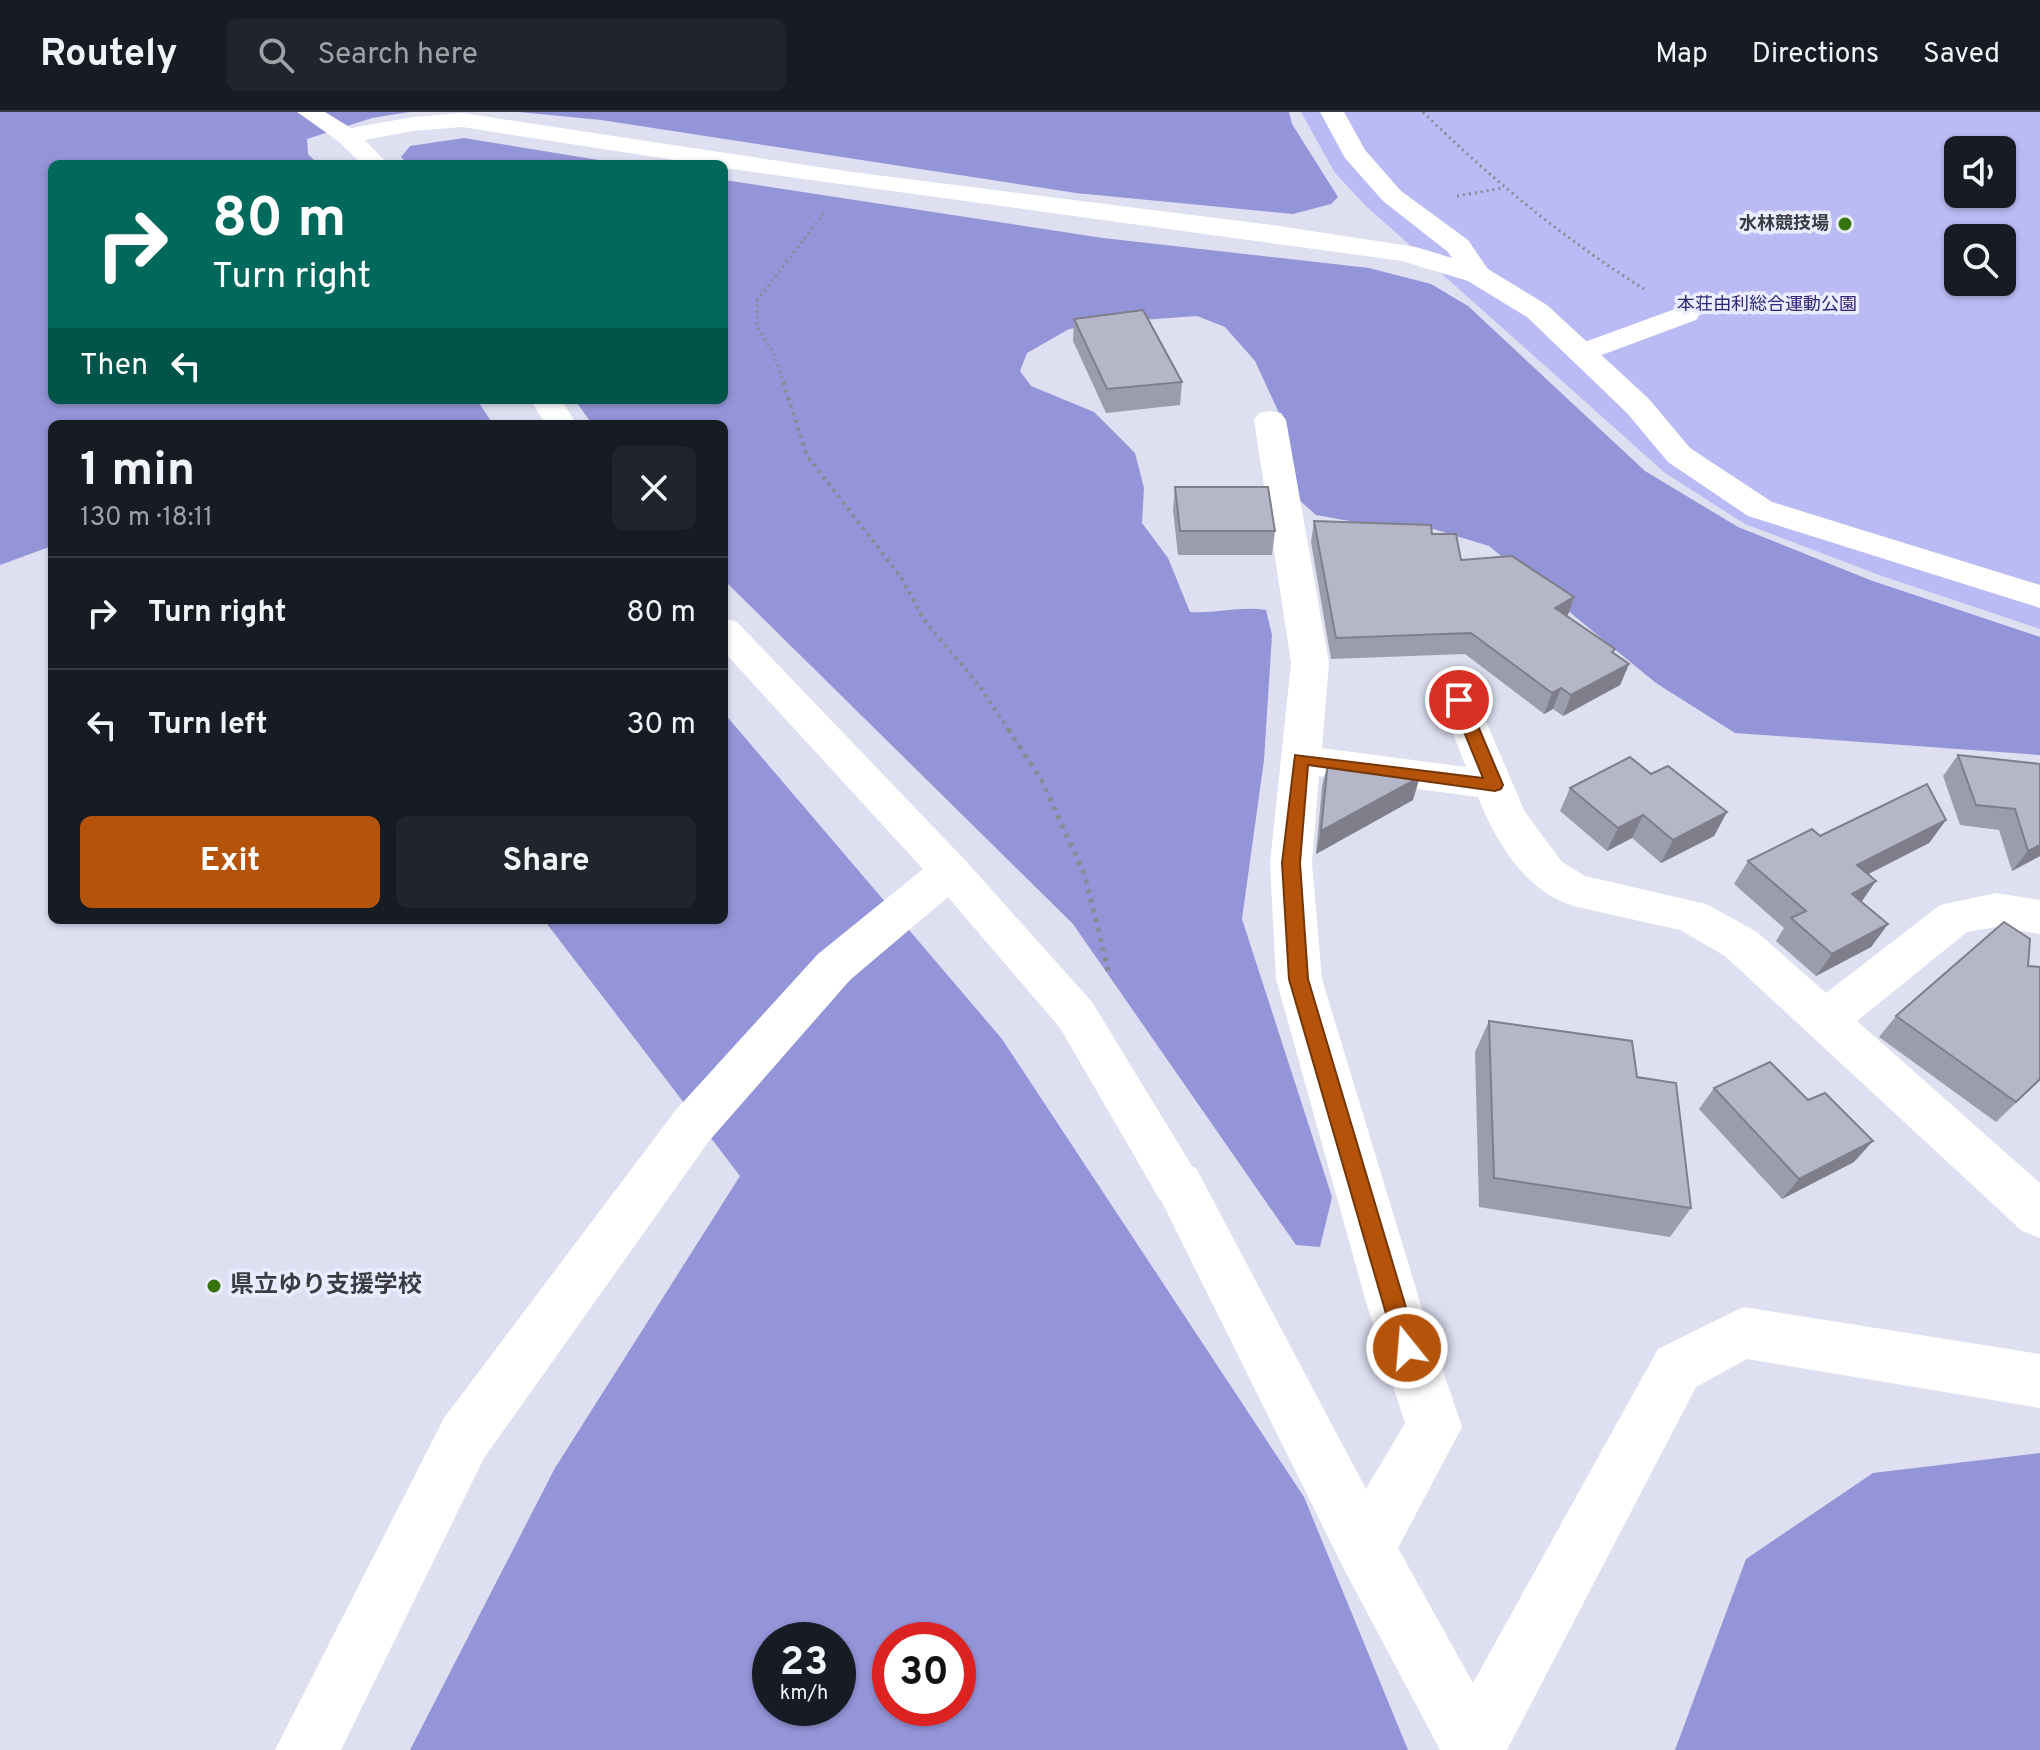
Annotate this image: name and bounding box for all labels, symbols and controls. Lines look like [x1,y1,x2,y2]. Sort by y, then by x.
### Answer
search box [226,19,786,91]
text: Routely [40,31,178,80]
icon: search [254,33,298,77]
text: Search here [318,37,478,74]
text: Map [1655,37,1708,73]
text: Directions [1752,37,1879,73]
text: Saved [1923,37,2000,73]
map controls [1944,136,2016,296]
button: sound [1944,136,2016,208]
text: 80 m [212,186,346,256]
icon: right [80,192,184,296]
place label: 水林競技場 [1739,213,1829,236]
marker: 水林競技場 [1836,215,1854,233]
button: search [1944,224,2016,296]
text: Turn right [212,255,371,301]
park label: 本荘由利総合運動公園 [1677,294,1857,317]
icon: left [164,344,208,388]
text: Then [80,348,148,385]
text: 1 min [80,442,195,502]
button: close [612,446,696,530]
text: 130 m · 18:11 [80,502,213,535]
icon: right [80,591,124,635]
text: Turn right [148,595,286,632]
text: 80 m [626,595,696,632]
pin [1425,666,1493,734]
icon: arrive [1437,678,1481,722]
icon: left [80,703,124,747]
text: Turn left [148,707,268,744]
text: 30 m [627,707,696,744]
button: Exit [80,816,380,908]
button: Share [396,816,696,908]
place label: 県立ゆり支援学校 [230,1271,422,1301]
marker: 県立ゆり支援学校 [205,1277,223,1295]
position arrow [1365,1306,1449,1390]
speed limit sign: 30 [872,1622,976,1726]
text: 23 [780,1639,828,1689]
text: km/h [780,1681,828,1707]

